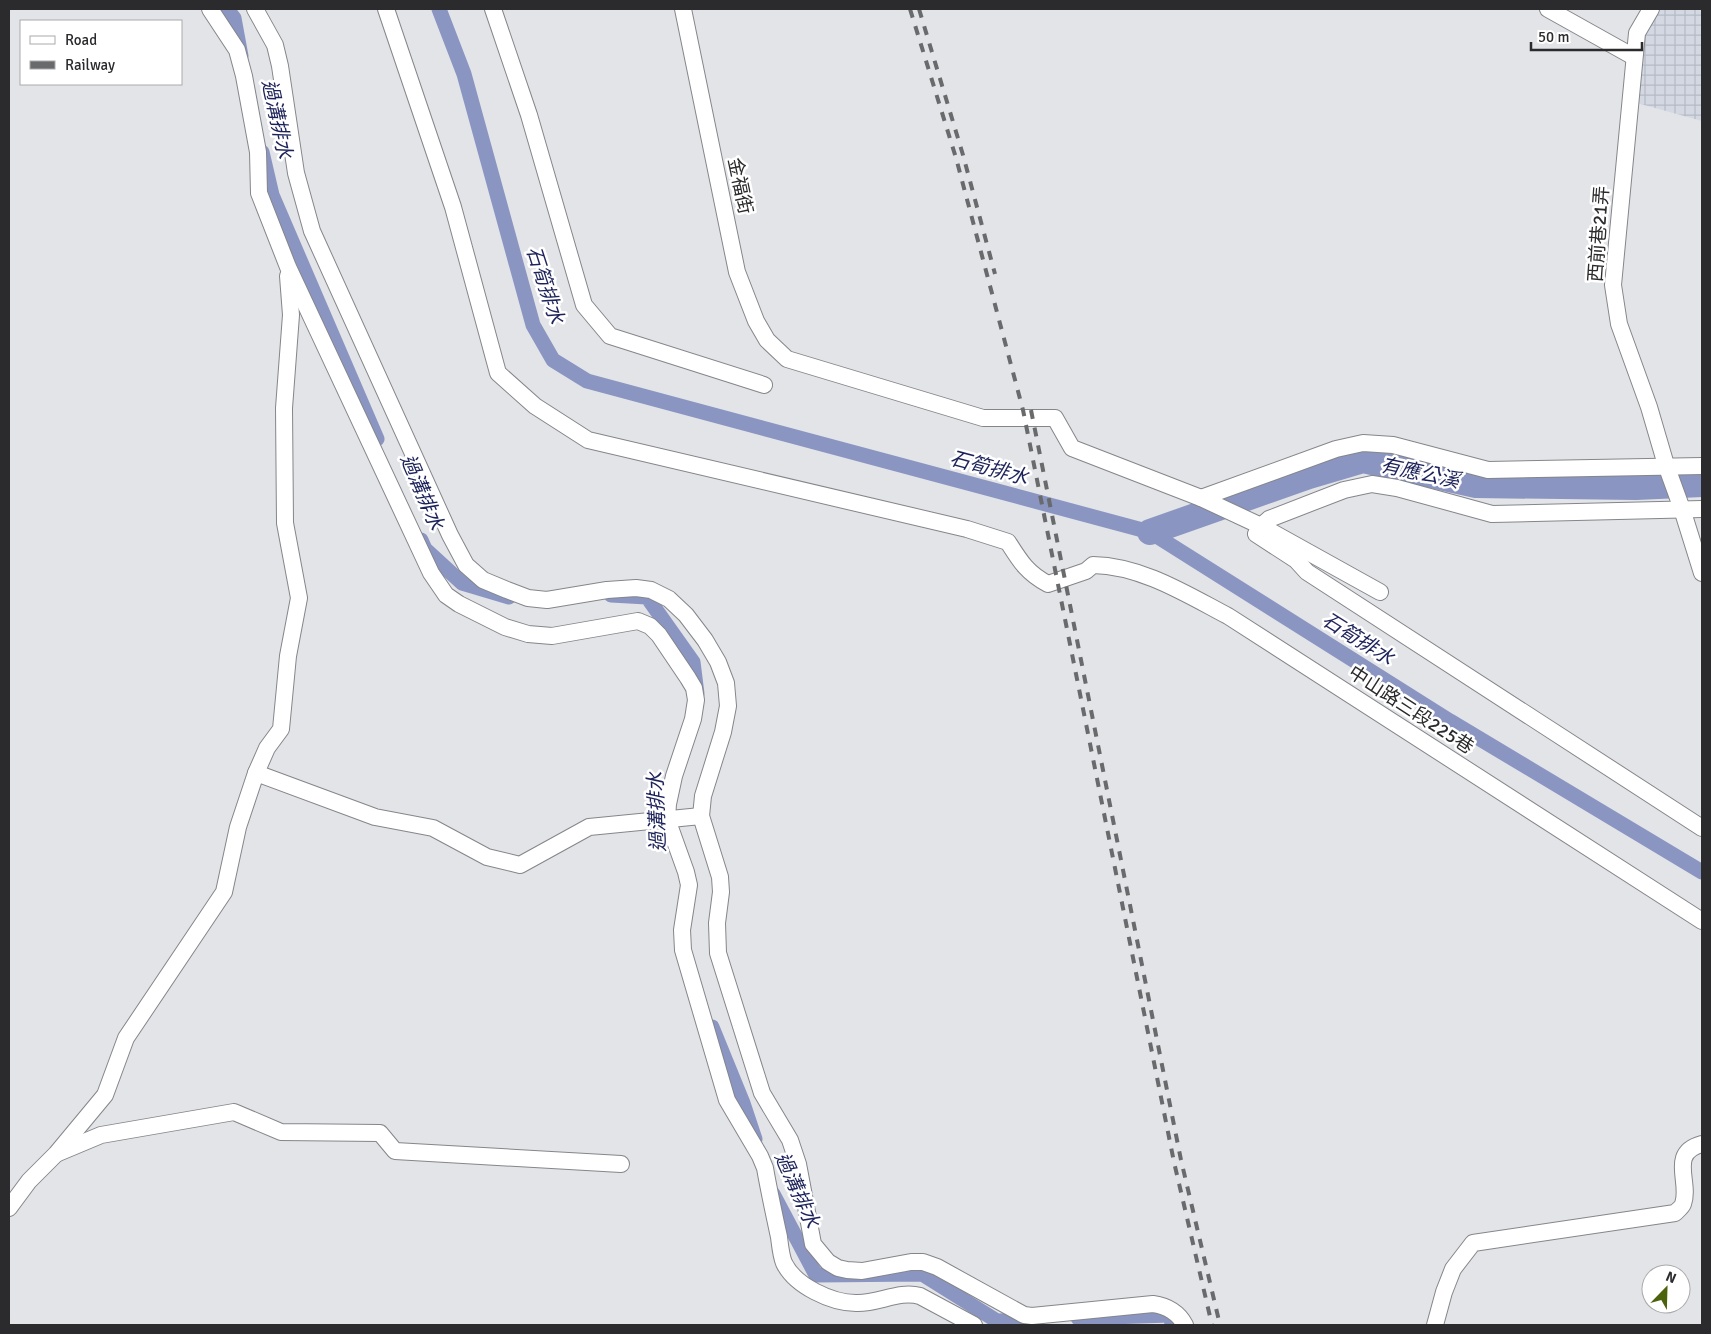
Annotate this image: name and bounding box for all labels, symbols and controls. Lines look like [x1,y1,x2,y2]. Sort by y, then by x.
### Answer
legend [20,20,182,85]
scale bar [1531,20,1642,52]
text: 50 m [1538,28,1569,46]
text: Road [65,31,97,49]
text: Railway [65,56,115,74]
water label: 過溝排水 [256,77,298,162]
street label: 金福街 [722,156,758,216]
street label: 西前巷21弄 [1584,185,1614,283]
water label: 石筍排水 [521,243,570,328]
water label: 石筍排水 [947,446,1032,491]
water label: 過溝排水 [395,450,450,535]
water label: 有應公溪 [1378,452,1465,494]
water label: 石筍排水 [1317,607,1399,671]
street label: 中山路三段225巷 [1344,661,1478,759]
water label: 過溝排水 [643,771,671,852]
water label: 過溝排水 [769,1148,825,1233]
north arrow [1641,1264,1691,1314]
text: N [1663,1268,1679,1287]

